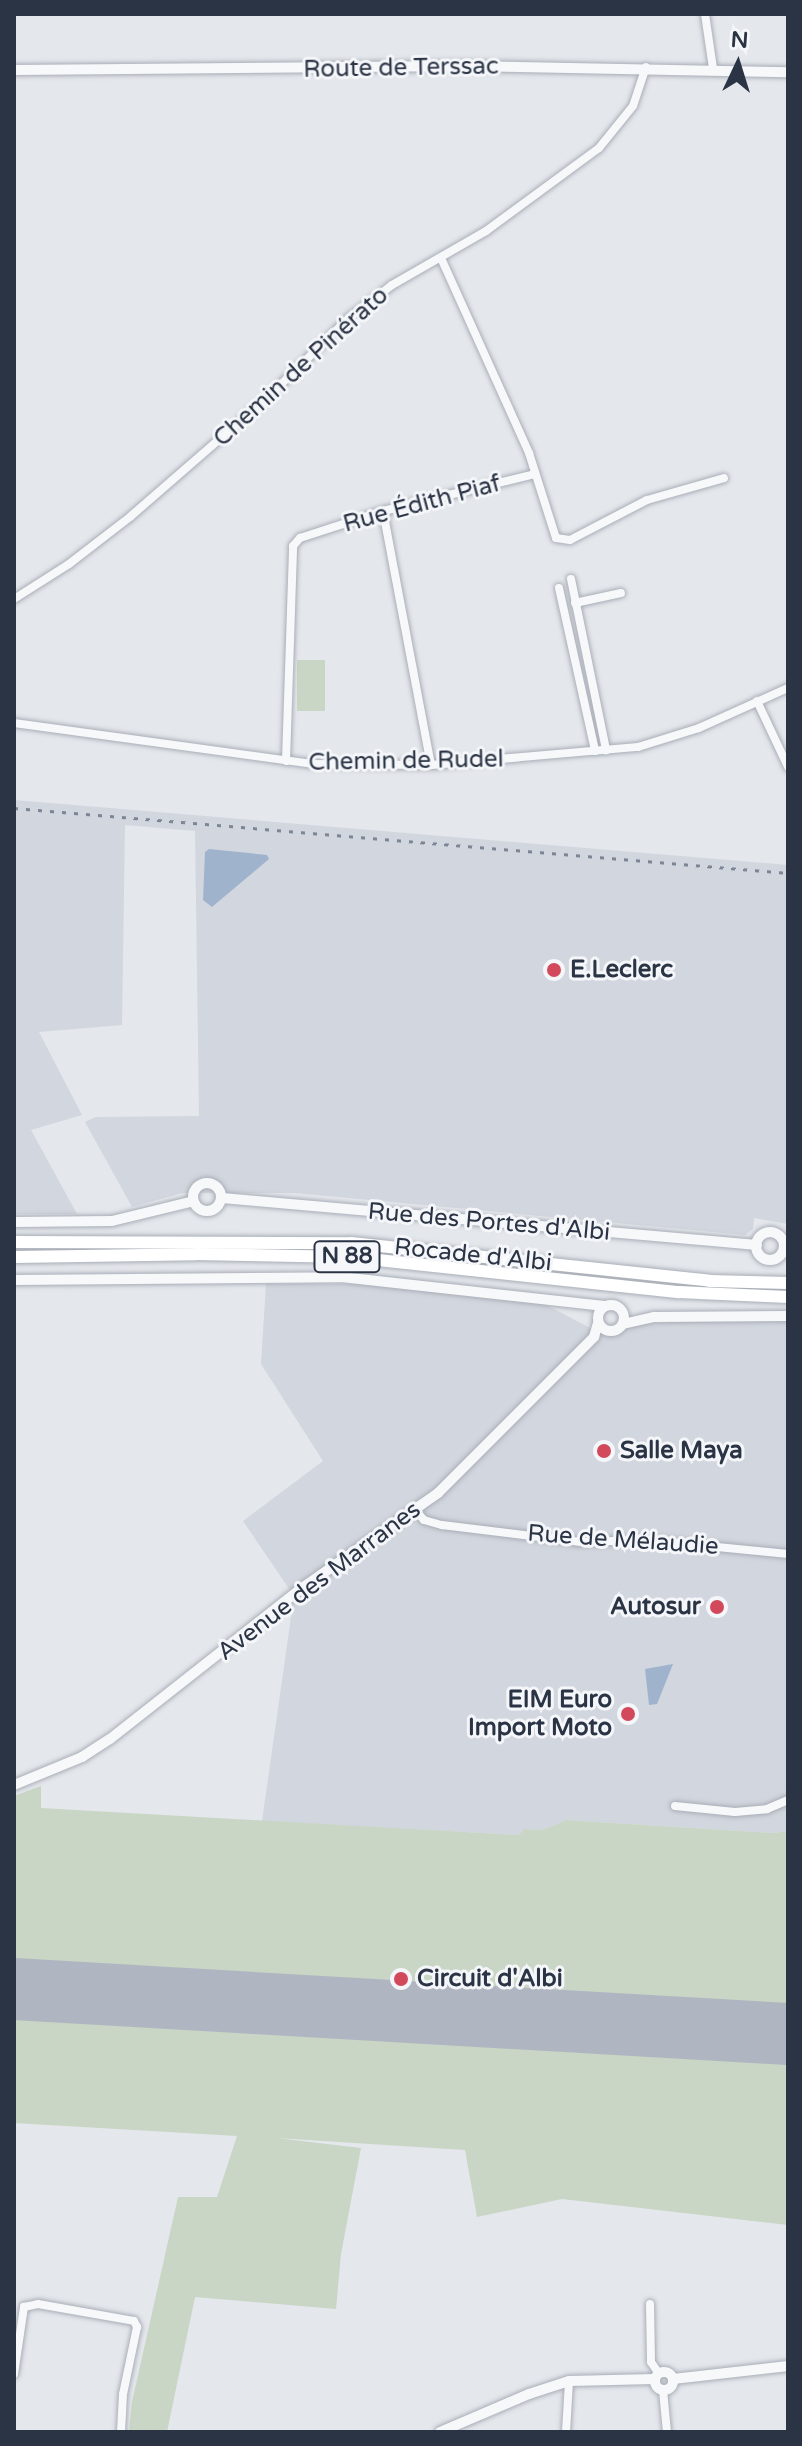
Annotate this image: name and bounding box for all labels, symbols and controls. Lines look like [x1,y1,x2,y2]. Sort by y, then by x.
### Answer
north arrow [698,24,778,104]
text: N [730,26,749,54]
street label: Route de Terssac [303,52,499,84]
street label: Chemin de Pinérato [208,281,394,453]
street label: Rue Édith Piaf [340,469,504,539]
street label: Chemin de Rudel [308,745,504,777]
place label: E.Leclerc [570,956,673,984]
marker: E.Leclerc [545,961,563,979]
street label: Rue des Portes d'Albi [367,1197,611,1247]
street label: Rocade d'Albi [393,1232,553,1278]
road number: N 88 [313,1239,381,1275]
place label: Salle Maya [620,1437,743,1465]
marker: Salle Maya [595,1442,613,1460]
street label: Avenue des Marranes [212,1495,426,1667]
street label: Rue de Mélaudie [526,1519,720,1561]
place label: Autosur [610,1593,701,1621]
marker: Autosur [708,1598,726,1616]
place label: EIM Euro Import Moto [468,1686,612,1742]
marker: EIM Euro Import Moto [619,1705,637,1723]
place label: Circuit d'Albi [417,1965,563,1993]
marker: Circuit d'Albi [392,1970,410,1988]

